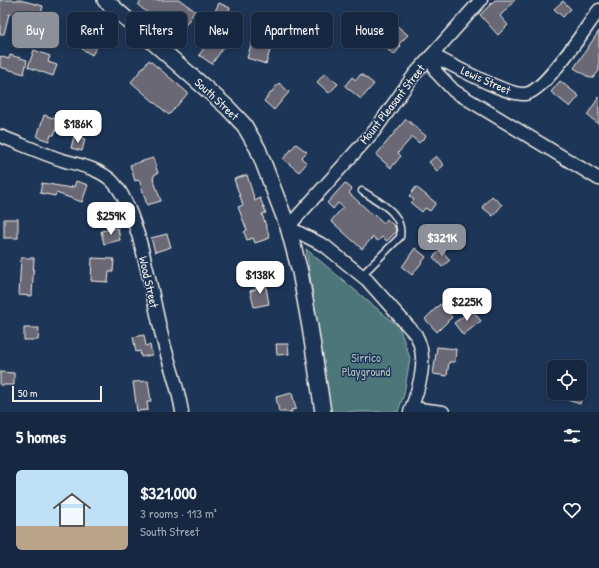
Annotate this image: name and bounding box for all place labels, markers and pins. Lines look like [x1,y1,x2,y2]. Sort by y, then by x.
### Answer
pin: $186K [50,110,106,144]
pin: $259K [83,202,139,236]
pin: $321K [414,224,470,258]
pin: $138K [232,261,288,295]
pin: $225K [439,288,495,322]

